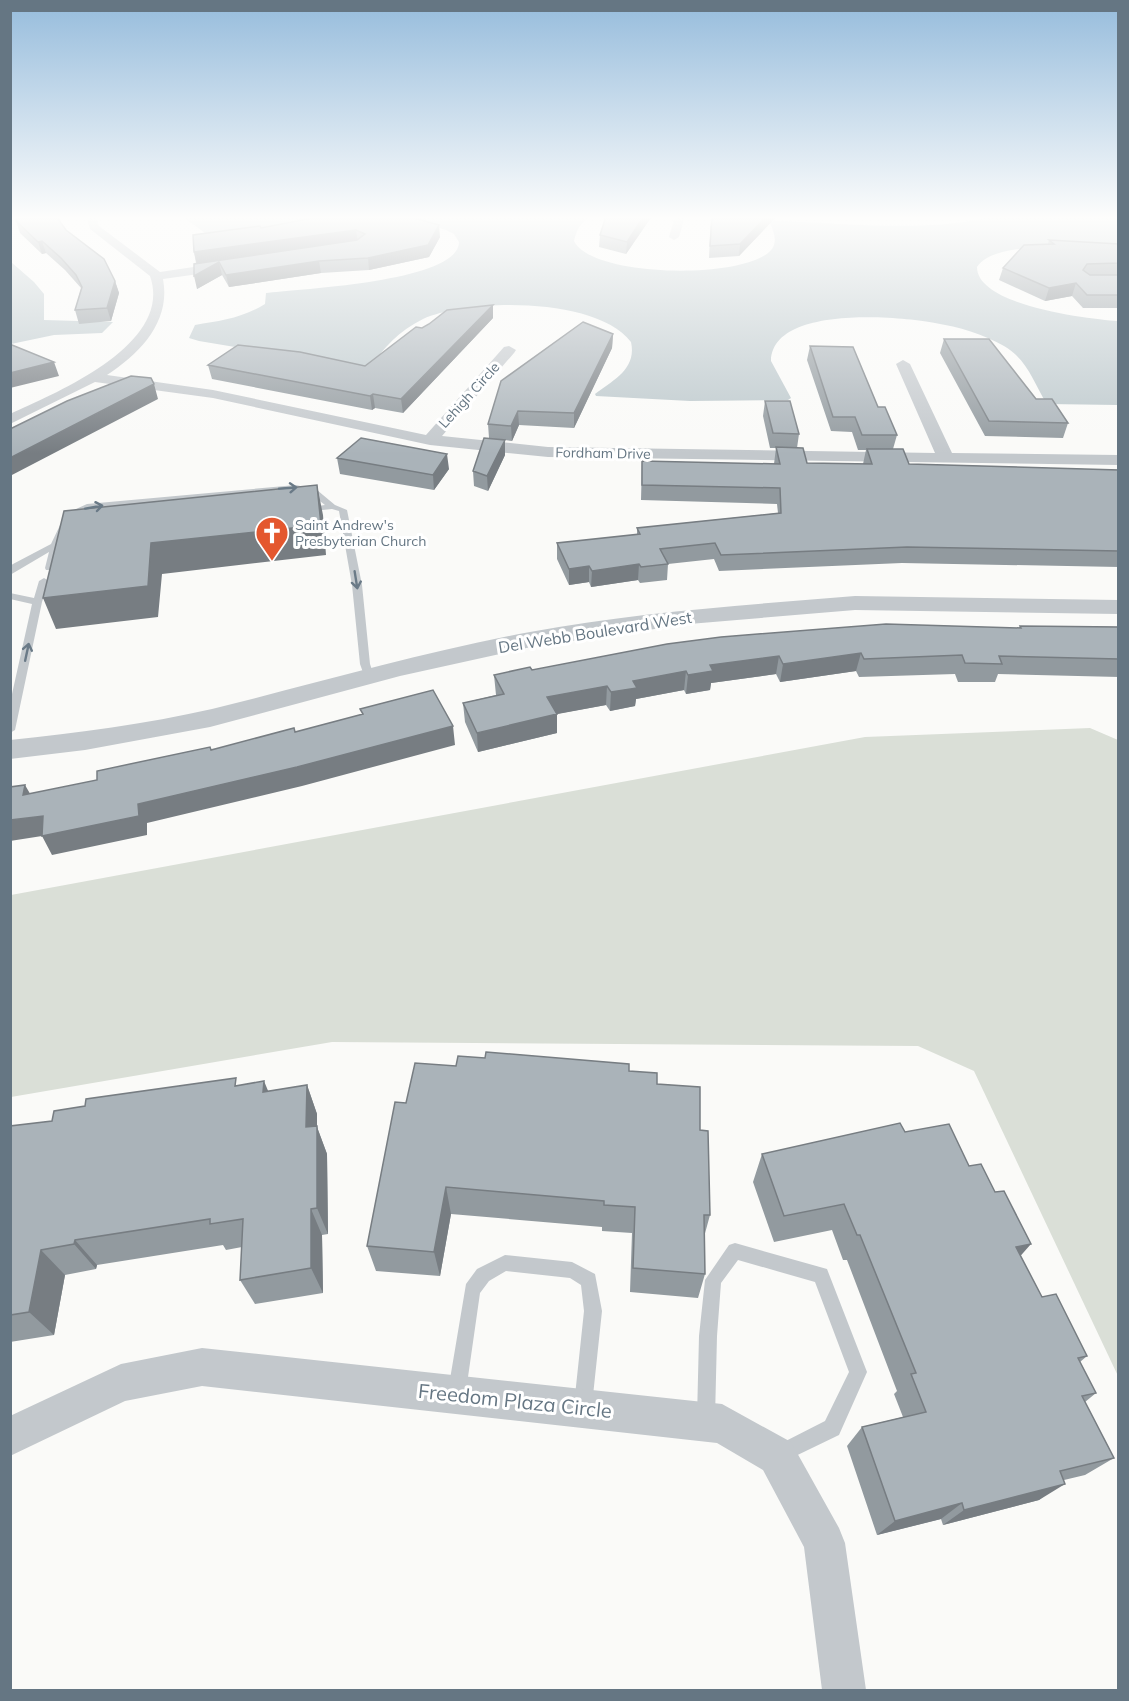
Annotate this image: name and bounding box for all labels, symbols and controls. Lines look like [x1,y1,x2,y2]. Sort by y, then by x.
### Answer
street label: Lehigh Circle [435,358,503,432]
street label: Fordham Drive [555,443,651,463]
one-way arrow [277,482,297,493]
one-way arrow [83,501,103,512]
church icon: Saint Andrew's Presbyterian Church [254,515,290,562]
place label: Saint Andrew's Presbyterian Church [295,516,426,550]
one-way arrow [351,570,362,589]
street label: Del Webb Boulevard West [497,607,694,657]
one-way arrow [21,642,33,661]
street label: Freedom Plaza Circle [417,1378,613,1423]

